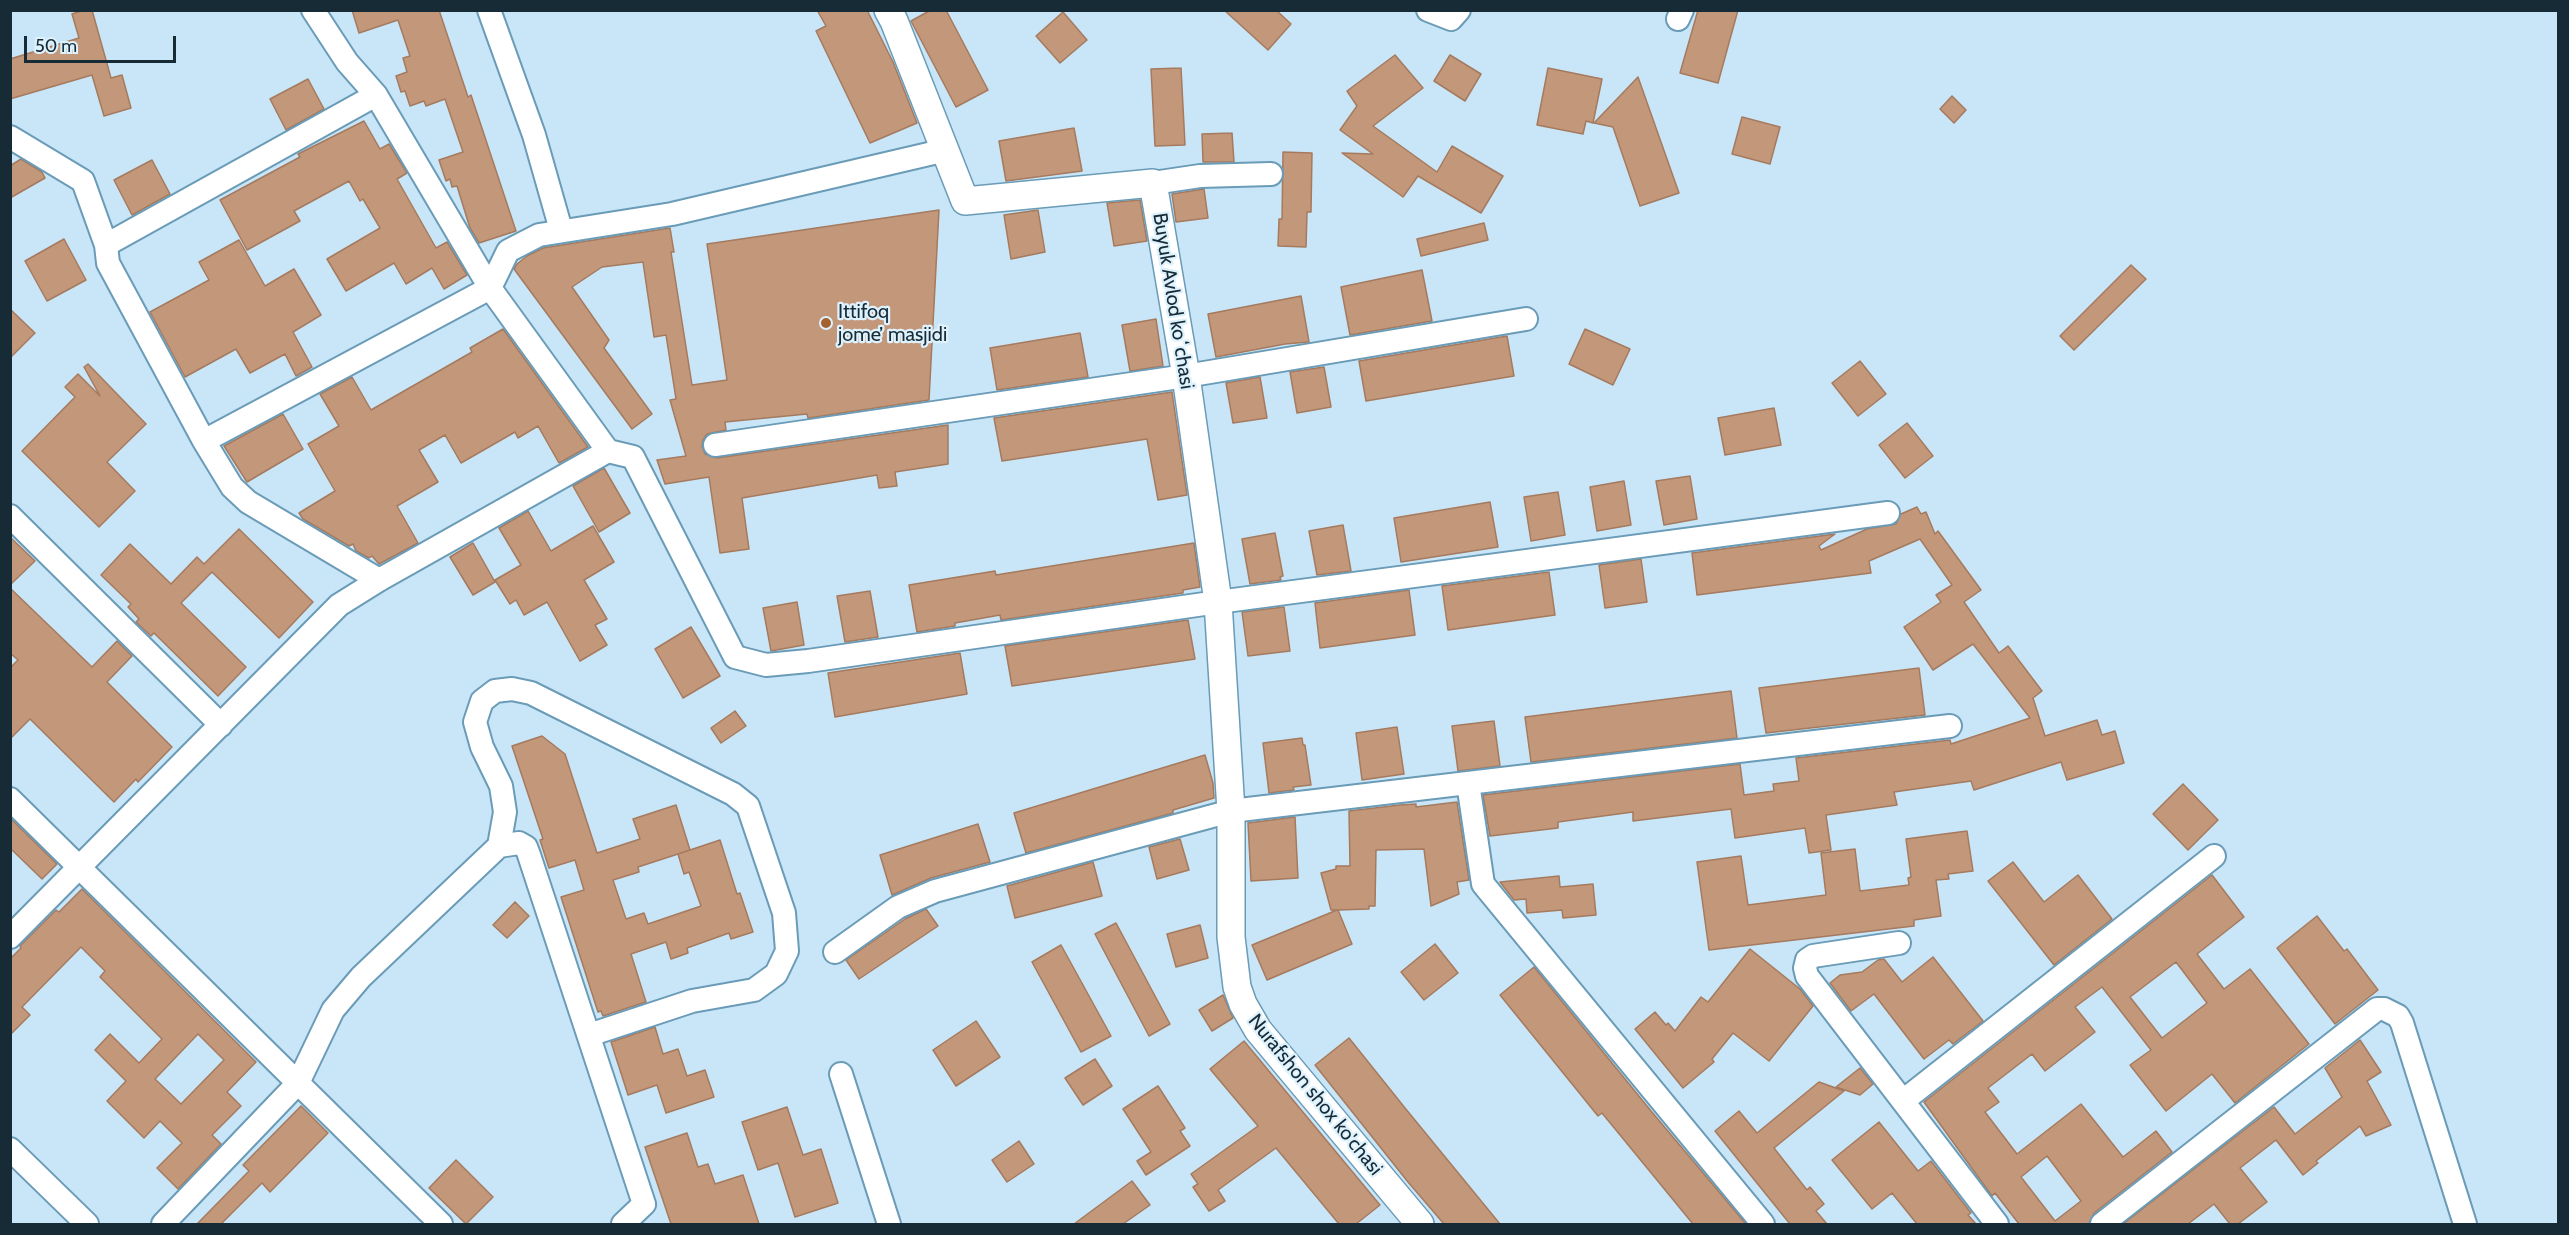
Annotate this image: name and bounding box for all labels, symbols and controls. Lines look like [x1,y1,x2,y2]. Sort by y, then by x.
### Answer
scale bar [27,24,178,62]
text: 50 m [35,35,77,57]
street label: Buyuk Avlod koʻchasi [1147,211,1199,391]
place label: Ittifoq jome’ masjidi [838,300,947,347]
marker: Ittifoq jome’ masjidi [819,316,833,330]
street label: Nurafshon shox ko'chasi [1243,1010,1387,1180]

